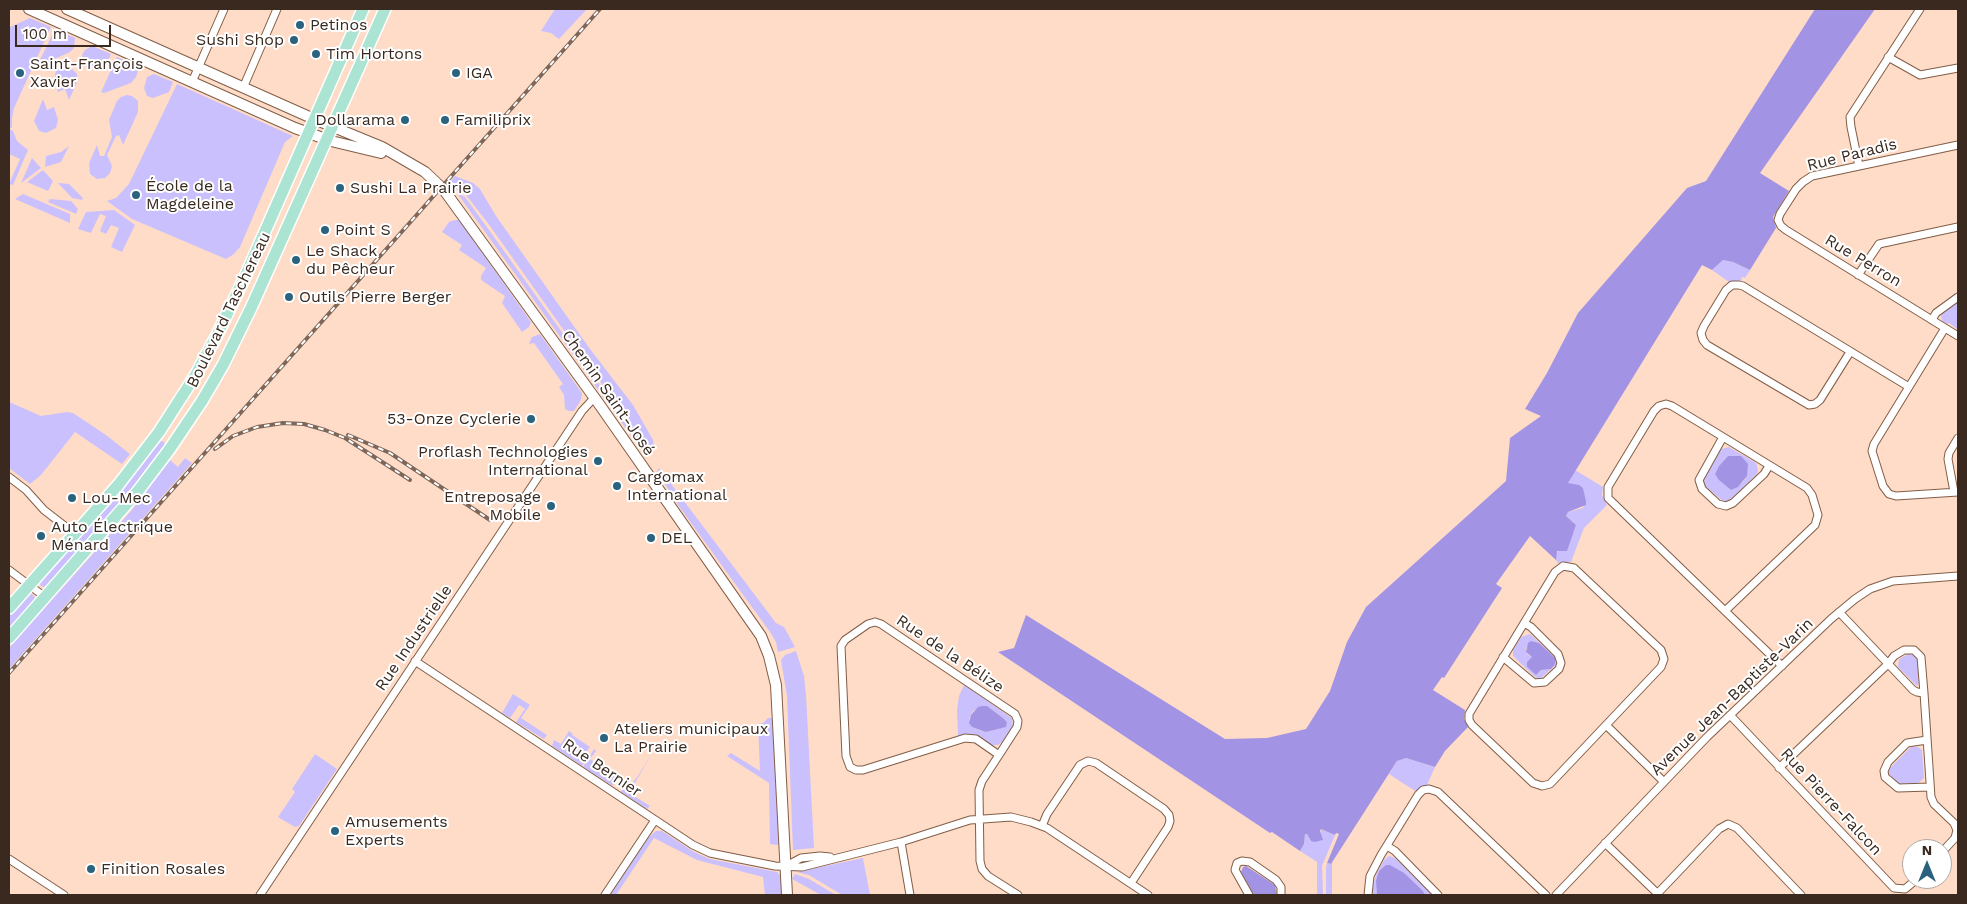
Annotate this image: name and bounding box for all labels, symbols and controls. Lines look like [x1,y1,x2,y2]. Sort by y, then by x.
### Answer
scale bar [18,15,114,47]
place label: Petinos [310,15,368,35]
marker: Petinos [294,19,306,31]
text: 100 m [23,25,67,43]
place label: Sushi Shop [196,30,284,50]
marker: Sushi Shop [288,34,300,46]
place label: Tim Hortons [326,44,422,64]
marker: Tim Hortons [310,48,322,60]
place label: Saint-François Xavier [30,54,143,92]
place label: IGA [466,63,493,83]
marker: Saint-François Xavier [14,67,26,79]
marker: IGA [450,67,462,79]
place label: Dollarama [315,110,395,130]
place label: Familiprix [455,110,531,130]
marker: Dollarama [399,114,411,126]
marker: Familiprix [439,114,451,126]
street label: Rue Paradis [1805,135,1899,175]
place label: École de la Magdeleine [146,176,234,214]
place label: Sushi La Prairie [350,178,472,198]
marker: Sushi La Prairie [334,182,346,194]
marker: École de la Magdeleine [130,189,142,201]
place label: Point S [335,220,391,240]
marker: Point S [319,224,331,236]
street label: Boulevard Taschereau [183,229,275,391]
street label: Rue Perron [1821,231,1905,291]
place label: Le Shack du Pêcheur [306,241,395,279]
marker: Le Shack du Pêcheur [290,254,302,266]
place label: Outils Pierre Berger [299,287,451,307]
marker: Outils Pierre Berger [283,291,295,303]
street label: Chemin Saint-José [557,326,659,460]
place label: 53-Onze Cyclerie [387,409,521,429]
marker: 53-Onze Cyclerie [525,413,537,425]
place label: Proflash Technologies International [418,442,588,480]
marker: Proflash Technologies International [592,455,604,467]
place label: Cargomax International [627,467,727,505]
marker: Cargomax International [611,480,623,492]
place label: Entreposage Mobile [444,487,541,525]
place label: Lou-Mec [82,488,151,508]
marker: Lou-Mec [66,492,78,504]
marker: Entreposage Mobile [545,500,557,512]
place label: Auto Électrique Ménard [51,517,173,555]
place label: DEL [661,528,692,548]
marker: Auto Électrique Ménard [35,530,47,542]
marker: DEL [645,532,657,544]
street label: Rue Industrielle [371,581,457,695]
street label: Rue de la Bélize [893,611,1007,697]
street label: Avenue Jean-Baptiste-Varin [1647,614,1817,780]
place label: Ateliers municipaux La Prairie [614,719,768,757]
marker: Ateliers municipaux La Prairie [598,732,610,744]
street label: Rue Bernier [559,735,645,801]
street label: Rue Pierre-Falcon [1776,744,1886,860]
place label: Amusements Experts [345,812,448,850]
marker: Amusements Experts [329,825,341,837]
north arrow [1902,839,1952,889]
text: N [1922,842,1932,858]
place label: Finition Rosales [101,859,225,879]
marker: Finition Rosales [85,863,97,875]

